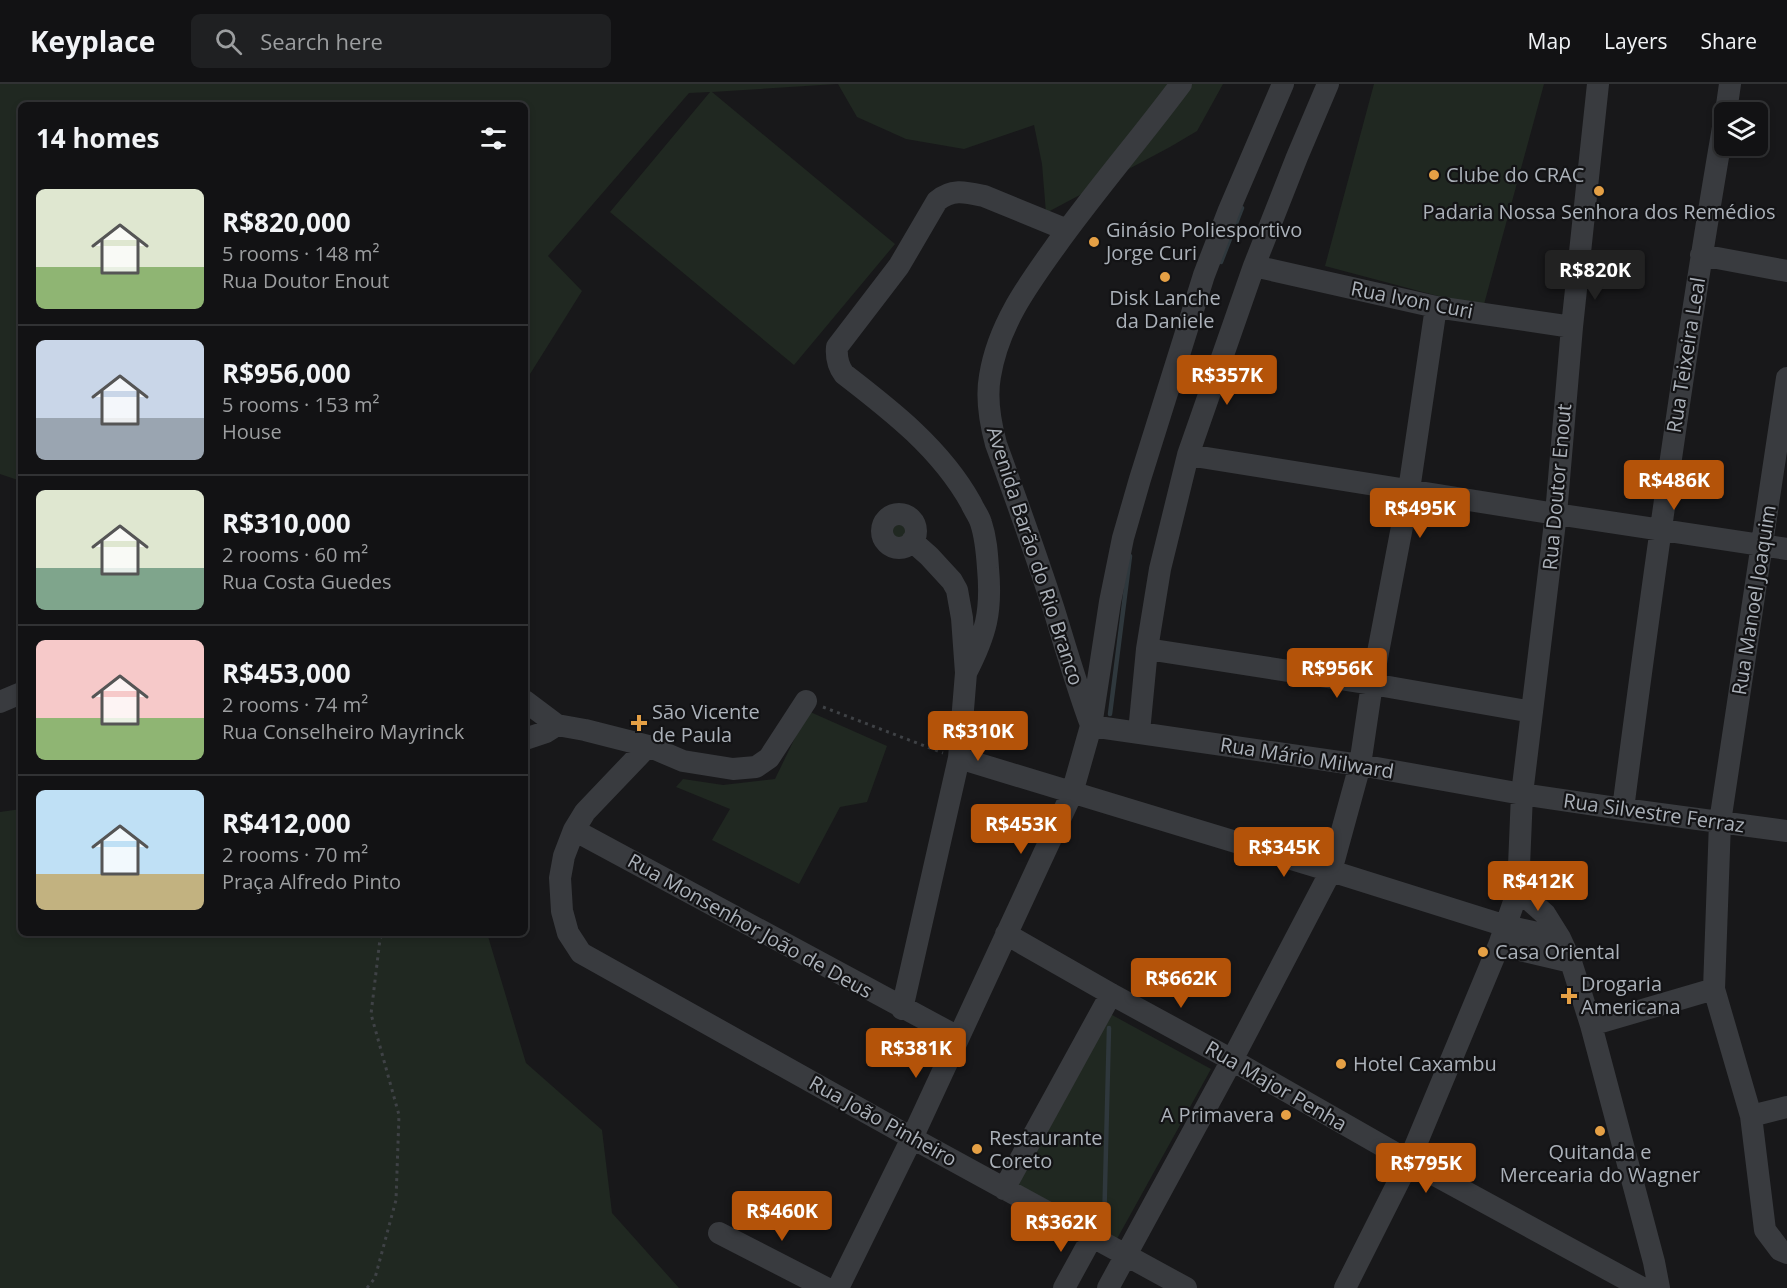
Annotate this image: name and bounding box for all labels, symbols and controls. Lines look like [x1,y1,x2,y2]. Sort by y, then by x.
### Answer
search box [191,14,611,68]
text: Keyplace [30,22,155,60]
icon: search [212,25,245,58]
text: Search here [260,26,383,56]
text: Map [1528,27,1571,55]
text: Layers [1604,27,1668,55]
text: Share [1701,27,1757,55]
map controls [1714,102,1768,156]
button: layers [1714,102,1768,156]
text: 14 homes [36,120,160,156]
icon: filters [477,122,510,155]
place label: Clube do CRAC [1446,161,1584,188]
marker: Clube do CRAC [1427,168,1441,182]
marker: Padaria Nossa Senhora dos Remédios [1592,184,1606,198]
place label: Padaria Nossa Senhora dos Remédios [1423,198,1775,225]
text: R$820,000 [222,204,351,240]
icon: home [84,213,156,285]
place label: Ginásio Poliesportivo Jorge Curi [1104,216,1302,266]
marker: Ginásio Poliesportivo Jorge Curi [1087,235,1101,249]
text: 5 rooms · 148 m² [222,240,380,267]
pin: R$820K [1546,250,1644,301]
text: R$820K [1559,256,1631,283]
text: Rua Doutor Enout [222,267,389,294]
marker: Disk Lanche da Daniele [1158,270,1172,284]
street label: Rua Ivon Curi [1349,274,1476,325]
street label: Rua Teixeira Leal [1660,275,1711,435]
place label: Disk Lanche da Daniele [1109,284,1221,334]
text: R$956,000 [222,355,351,391]
pin: R$357K [1178,355,1276,406]
text: R$357K [1191,361,1263,388]
icon: home [84,364,156,436]
text: 5 rooms · 153 m² [222,391,380,418]
street label: Rua Doutor Enout [1536,403,1577,571]
text: House [222,418,282,445]
street label: Avenida Barão do Rio Branco [981,423,1090,689]
pin: R$486K [1625,460,1723,511]
text: R$486K [1638,466,1710,493]
pin: R$495K [1371,488,1469,539]
text: R$495K [1384,494,1456,521]
street label: Rua Manoel Joaquim [1725,503,1782,697]
text: R$310,000 [222,505,351,541]
icon: home [84,514,156,586]
text: 2 rooms · 60 m² [222,541,368,568]
text: Rua Costa Guedes [222,568,392,595]
pin: R$956K [1288,648,1386,699]
text: R$956K [1301,654,1373,681]
text: R$453,000 [222,655,351,691]
icon: home [84,664,156,736]
text: 2 rooms · 74 m² [222,691,368,718]
place label: São Vicente de Paula [652,698,760,748]
pin: R$310K [929,711,1027,762]
marker: São Vicente de Paula [630,714,648,732]
text: R$310K [942,717,1014,744]
text: Rua Conselheiro Mayrinck [222,718,464,745]
street label: Rua Mário Milward [1218,730,1396,785]
street label: Rua Silvestre Ferraz [1562,786,1746,839]
pin: R$453K [972,804,1070,855]
text: R$412,000 [222,805,351,841]
text: R$453K [985,810,1057,837]
icon: home [84,814,156,886]
pin: R$345K [1235,827,1333,878]
text: R$345K [1248,833,1320,860]
text: 2 rooms · 70 m² [222,841,368,868]
street label: Rua Monsenhor João de Deus [623,847,877,1004]
pin: R$412K [1489,861,1587,912]
text: R$412K [1502,867,1574,894]
text: Praça Alfredo Pinto [222,868,401,895]
place label: Casa Oriental [1495,938,1620,965]
marker: Casa Oriental [1476,945,1490,959]
pin: R$662K [1132,958,1230,1009]
text: R$662K [1145,964,1217,991]
place label: Drogaria Americana [1581,970,1681,1020]
marker: Drogaria Americana [1562,989,1576,1003]
pin: R$381K [867,1028,965,1079]
text: R$381K [880,1034,952,1061]
street label: Rua Major Penha [1200,1034,1352,1137]
place label: Hotel Caxambu [1353,1050,1497,1077]
marker: Hotel Caxambu [1334,1057,1348,1071]
street label: Rua João Pinheiro [805,1069,962,1172]
place label: A Primavera [1161,1101,1274,1128]
marker: A Primavera [1279,1108,1293,1122]
place label: Restaurante Coreto [989,1124,1103,1174]
marker: Quitanda e Mercearia do Wagner [1593,1124,1607,1138]
place label: Quitanda e Mercearia do Wagner [1500,1138,1700,1188]
marker: Restaurante Coreto [970,1142,984,1156]
pin: R$795K [1377,1143,1475,1194]
text: R$795K [1390,1149,1462,1176]
pin: R$460K [733,1191,831,1242]
text: R$460K [746,1197,818,1224]
pin: R$362K [1012,1202,1110,1253]
text: R$362K [1025,1208,1097,1235]

